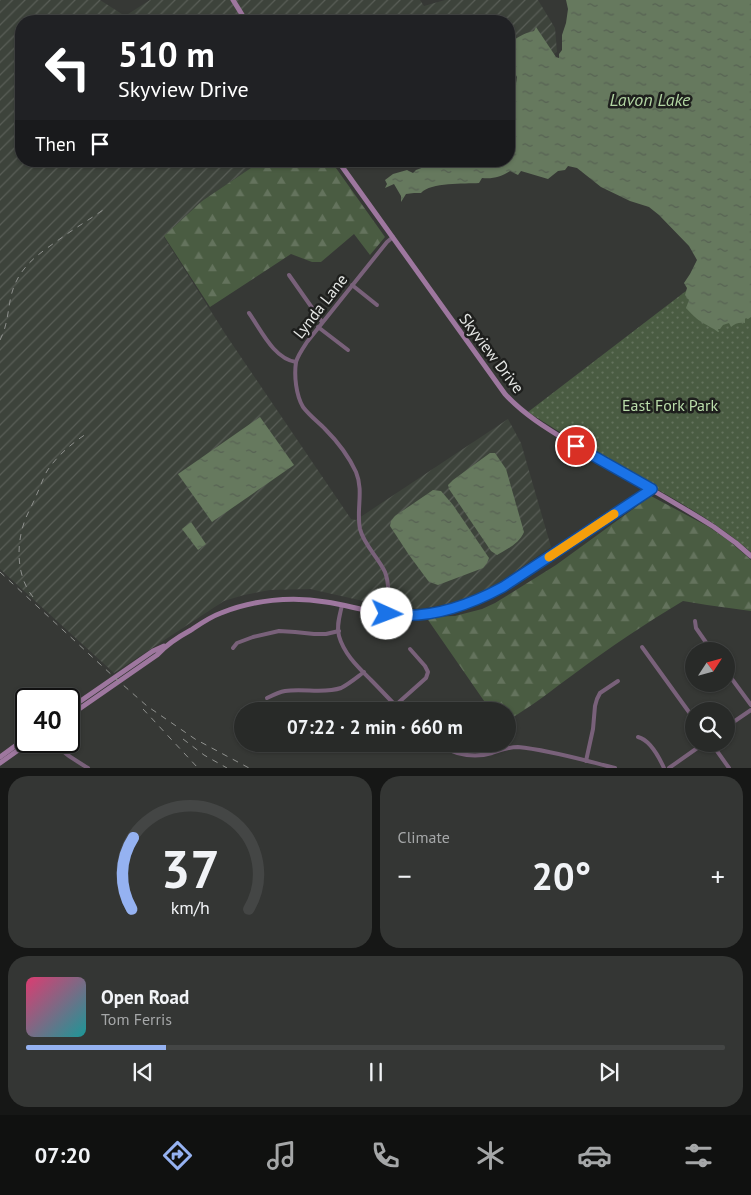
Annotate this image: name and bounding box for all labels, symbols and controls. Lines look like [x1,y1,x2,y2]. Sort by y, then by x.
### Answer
text: 510 m [118,31,215,77]
icon: left [35,35,100,100]
text: Skyview Drive [118,75,249,103]
water label: Lavon Lake [610,88,691,111]
icon: arrive [86,130,114,158]
text: Then [35,132,76,156]
street label: Lynda Lane [289,270,351,342]
street label: Skyview Drive [455,309,529,397]
park label: East Fork Park [622,395,718,415]
pin [555,425,597,467]
icon: arrive [562,432,590,460]
position arrow [360,587,412,639]
north arrow [685,642,735,692]
map controls [685,642,735,752]
speed limit sign: 40 [15,688,80,753]
button: search [685,702,735,752]
text: 07:22 · 2 min · 660 m [287,715,463,739]
text: Climate [398,827,450,847]
text: 37 [160,835,219,902]
text: 20° [531,851,591,900]
text: − [398,857,412,894]
text: + [711,857,725,894]
text: km/h [170,896,209,919]
text: Open Road [101,985,189,1009]
text: Tom Ferris [101,1009,172,1029]
icon: previous [129,1058,157,1086]
icon: pause [362,1058,390,1086]
icon: next [595,1058,623,1086]
icon: directions [160,1138,195,1173]
icon: music [264,1138,299,1173]
icon: phone [368,1138,403,1173]
icon: climate [473,1138,508,1173]
icon: car [577,1138,612,1173]
icon: filters [681,1138,716,1173]
text: 07:20 [35,1141,90,1169]

